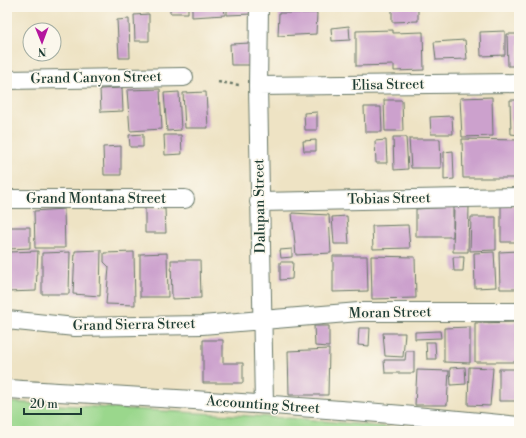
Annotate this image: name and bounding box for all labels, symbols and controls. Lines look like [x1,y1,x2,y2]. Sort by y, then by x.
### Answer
north arrow [22,22,62,62]
text: N [37,44,47,58]
street label: Grand Canyon Street [30,68,162,88]
street label: Elisa Street [352,75,424,95]
street label: Dalupan Street [250,159,270,253]
street label: Tobias Street [347,189,431,209]
street label: Grand Montana Street [26,190,166,208]
street label: Moran Street [349,303,431,323]
street label: Grand Sierra Street [73,315,195,335]
scale bar [24,390,81,416]
street label: Accounting Street [205,392,320,418]
text: 20 m [30,397,58,412]

